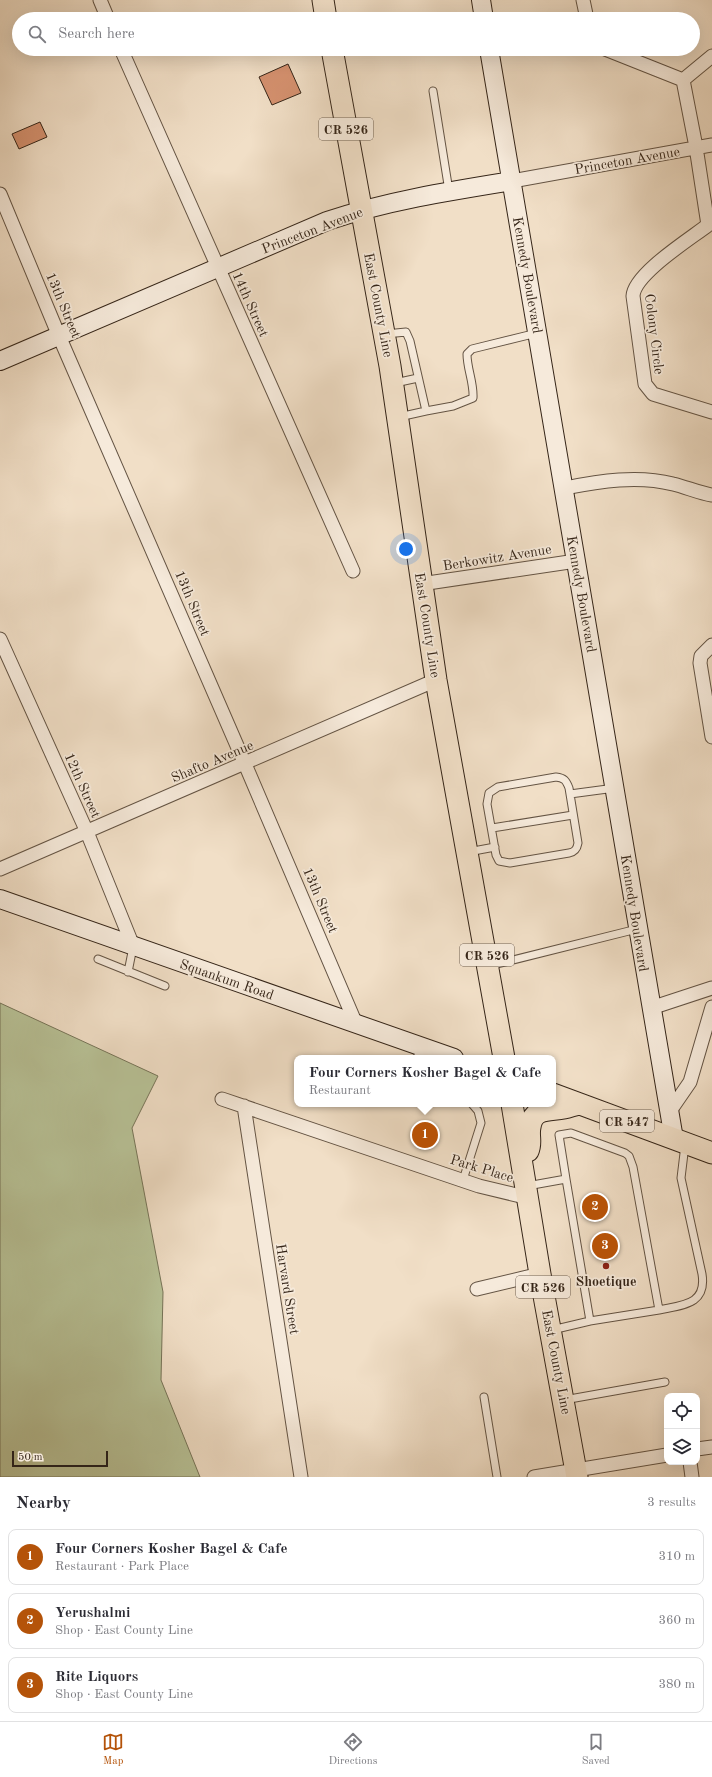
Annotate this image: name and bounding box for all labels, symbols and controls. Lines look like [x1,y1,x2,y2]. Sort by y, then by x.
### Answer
search box [12,12,700,56]
icon: search [26,23,48,45]
text: Search here [58,27,135,42]
road number: CR 526 [319,118,373,140]
street label: Princeton Avenue [573,145,681,177]
street label: Princeton Avenue [260,205,365,257]
street label: Kennedy Boulevard [510,216,544,335]
street label: East County Line [361,252,395,359]
street label: 14th Street [230,270,271,339]
street label: 13th Street [43,271,83,340]
street label: Colony Circle [642,293,666,375]
street label: Kennedy Boulevard [564,535,598,654]
your location [396,539,416,559]
street label: Berkowitz Avenue [442,542,553,574]
street label: 13th Street [172,569,212,638]
street label: East County Line [412,572,442,679]
street label: Shafto Avenue [169,738,256,786]
street label: 12th Street [62,751,103,820]
street label: Kennedy Boulevard [618,854,650,973]
street label: 13th Street [300,866,340,935]
road number: CR 526 [460,944,514,966]
street label: Squankum Road [178,957,276,1003]
popup [294,1055,556,1107]
text: Four Corners Kosher Bagel & Cafe [309,1066,541,1081]
text: Restaurant [309,1084,371,1097]
road number: CR 547 [600,1110,654,1132]
pin: 1 [412,1120,438,1150]
street label: Park Place [448,1153,515,1185]
pin: 2 [582,1192,608,1222]
pin: 3 [592,1231,618,1261]
street label: Harvard Street [273,1243,301,1336]
marker: Shoetique [601,1261,611,1271]
place label: Shoetique [575,1275,637,1289]
road number: CR 526 [516,1276,570,1298]
street label: East County Line [539,1309,573,1416]
map controls [664,1393,700,1465]
button: locate [664,1393,700,1429]
button: layers [664,1429,700,1465]
scale bar [12,1449,108,1468]
text: 50 m [18,1452,43,1463]
text: Nearby [16,1495,71,1512]
text: 3 results [647,1496,696,1509]
text: Four Corners Kosher Bagel & Cafe [55,1542,288,1557]
text: 1 [26,1550,34,1563]
text: 310 m [658,1550,695,1563]
text: Restaurant · Park Place [55,1560,189,1573]
text: Yerushalmi [55,1606,130,1621]
text: 2 [26,1614,34,1627]
text: 360 m [658,1614,695,1627]
text: Shop · East County Line [55,1624,193,1637]
text: Rite Liquors [55,1670,138,1685]
text: 3 [26,1678,34,1691]
text: 380 m [658,1678,695,1691]
text: Shop · East County Line [55,1688,193,1701]
tab: Map [102,1731,124,1769]
tab: Directions [329,1731,377,1769]
tab: Saved [582,1731,610,1769]

